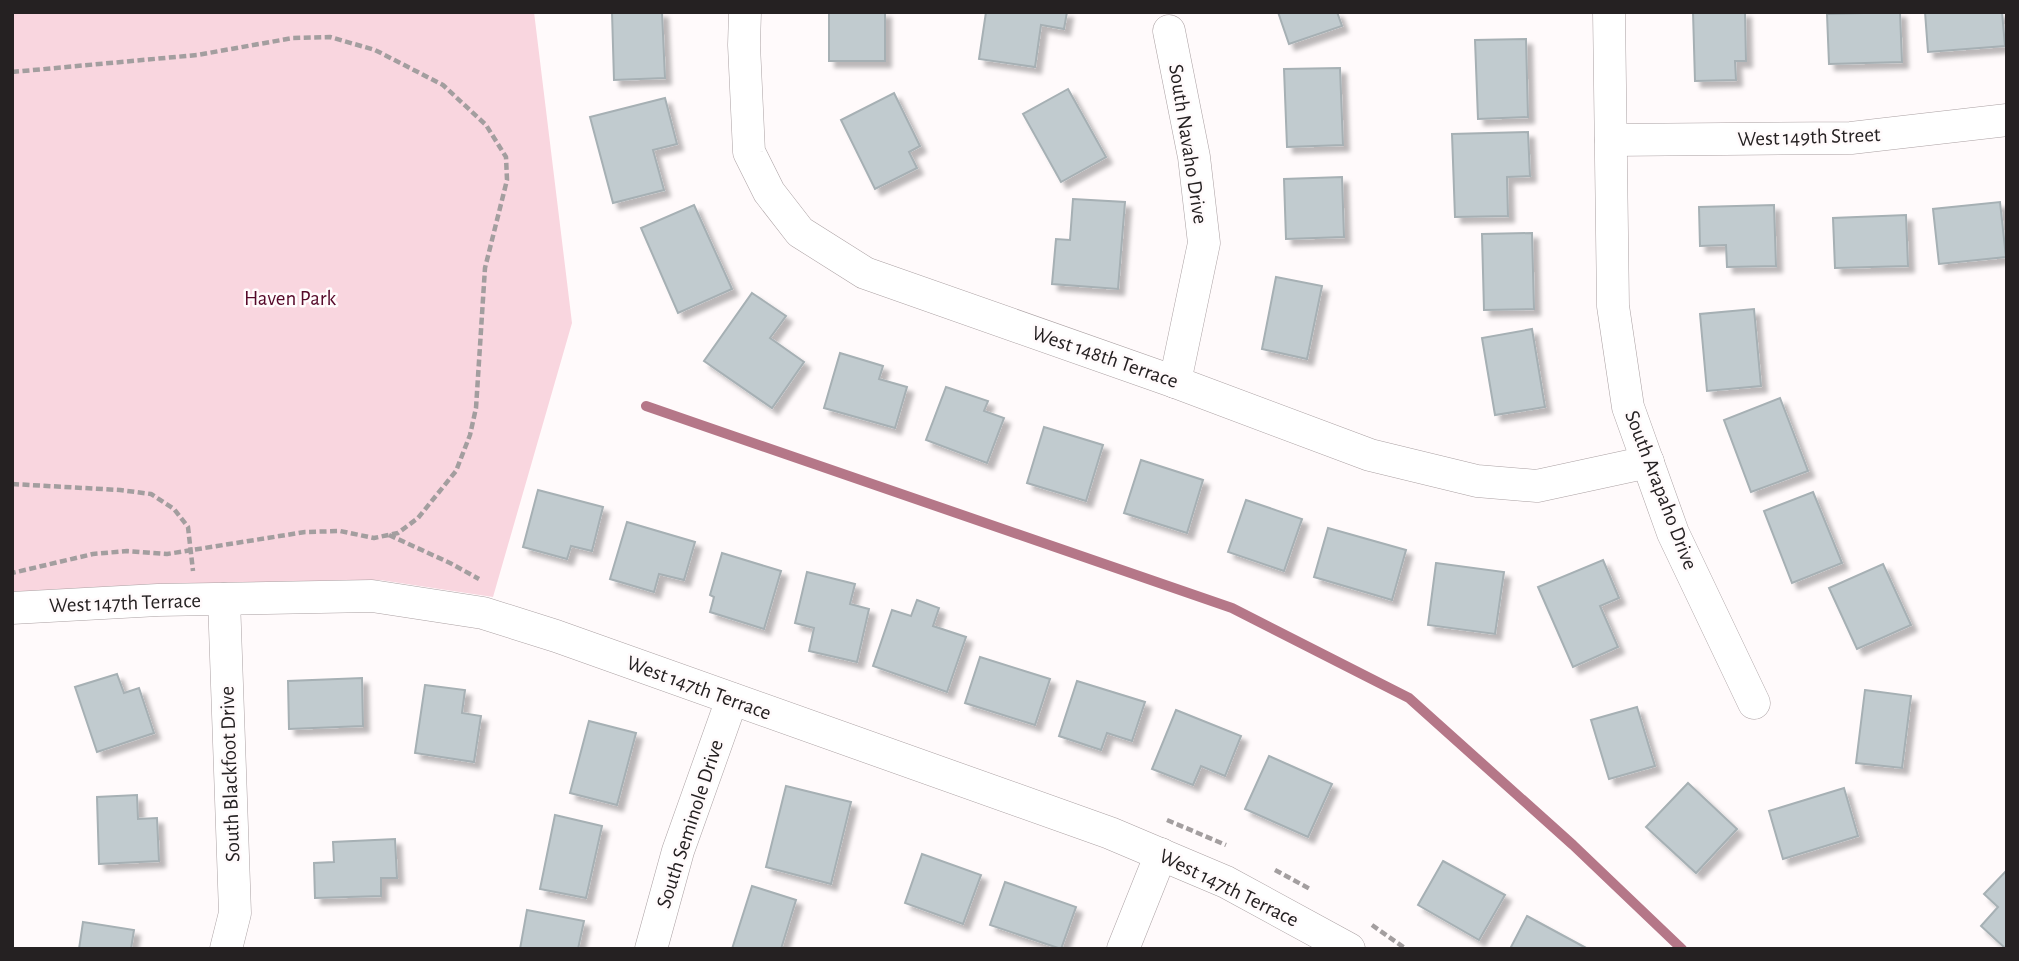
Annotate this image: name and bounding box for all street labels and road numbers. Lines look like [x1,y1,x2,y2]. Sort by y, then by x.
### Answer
street label: South Navaho Drive [1165,63,1211,225]
street label: West 149th Street [1737,124,1881,150]
street label: West 148th Terrace [1029,322,1181,392]
street label: South Arapaho Drive [1621,408,1701,572]
street label: West 147th Terrace [49,590,201,616]
street label: West 147th Terrace [624,652,774,724]
street label: South Blackfoot Drive [216,686,244,862]
street label: South Seminole Drive [653,737,727,911]
street label: West 147th Terrace [1156,845,1302,931]

